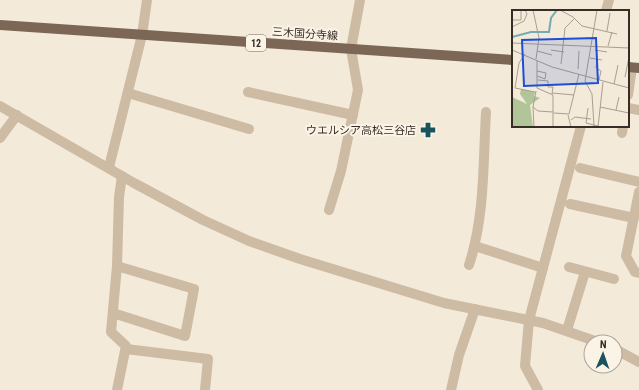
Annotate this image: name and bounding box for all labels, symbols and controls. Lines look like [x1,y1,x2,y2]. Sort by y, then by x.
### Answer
inset map [512,10,629,127]
street label: 三木国分寺線 [272,25,338,43]
road number: 12 [246,35,266,51]
pharmacy icon: ウエルシア高松三谷店 [419,121,437,139]
place label: ウエルシア高松三谷店 [306,124,416,137]
north arrow [583,334,623,374]
text: N [600,338,607,351]

